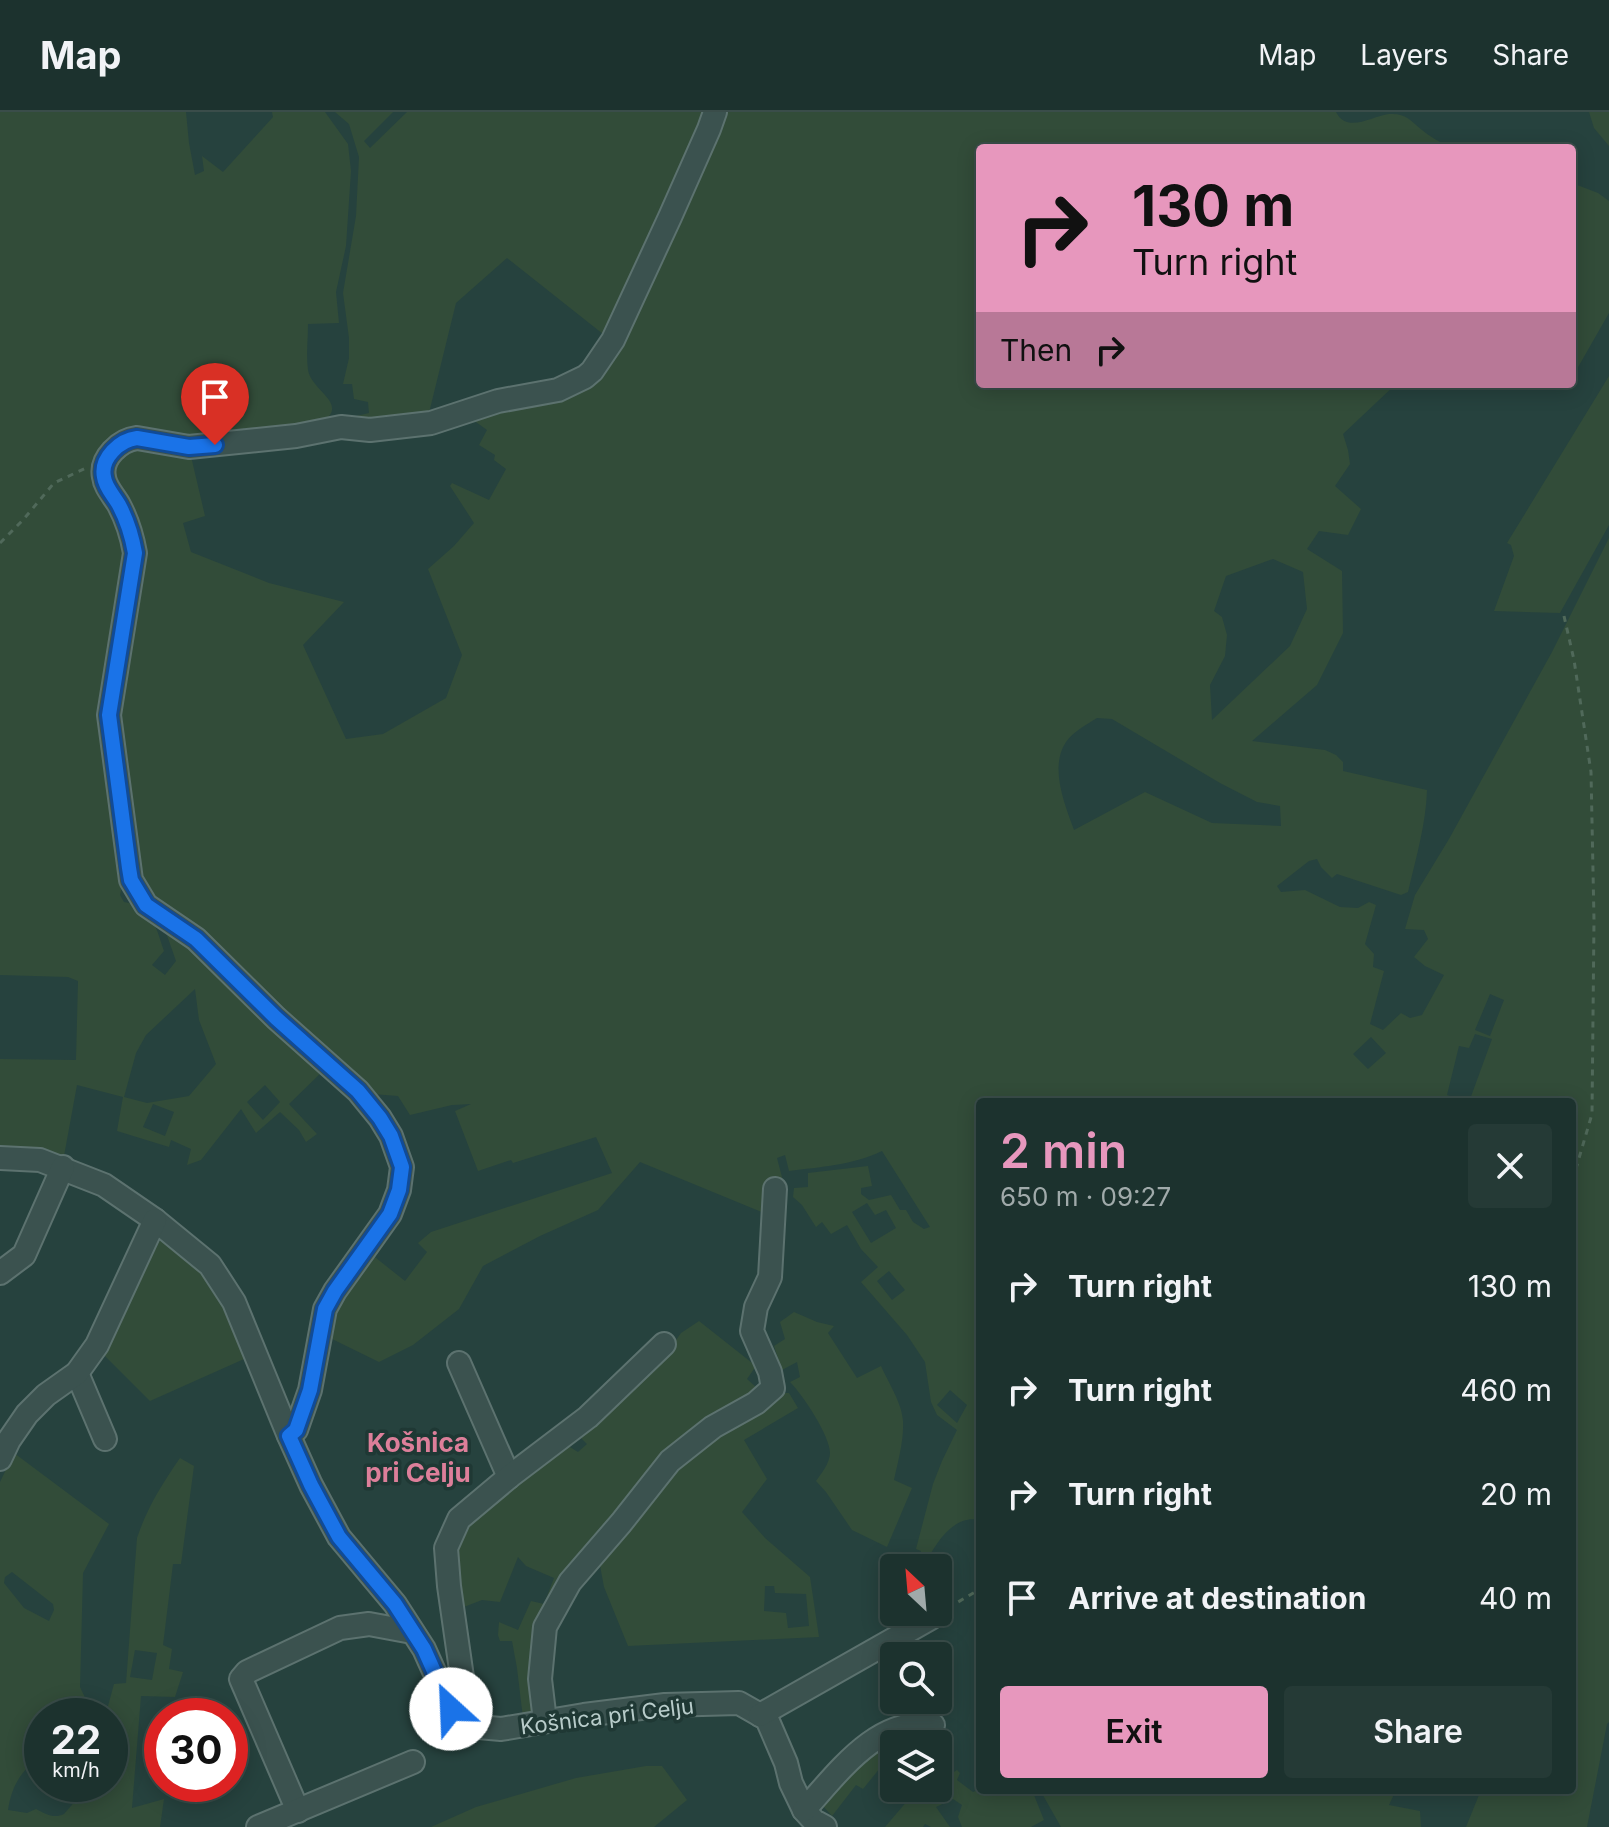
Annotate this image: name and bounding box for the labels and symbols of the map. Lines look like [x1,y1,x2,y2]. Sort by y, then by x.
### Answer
pin [181,363,249,445]
district label: Košnica pri Celju [365,1427,471,1488]
north arrow [880,1554,952,1626]
position arrow [409,1667,493,1751]
street label: Košnica pri Celju [519,1692,695,1740]
speed limit sign: 30 [144,1698,248,1802]

